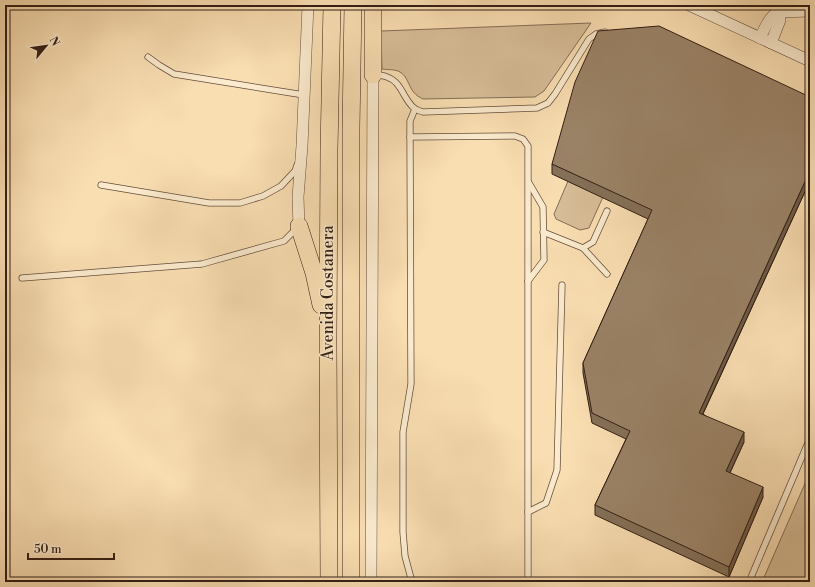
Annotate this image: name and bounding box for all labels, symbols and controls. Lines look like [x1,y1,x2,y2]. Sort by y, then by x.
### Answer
north arrow [26,26,66,66]
text: N [46,34,62,49]
street label: Avenida Costanera [318,225,338,362]
scale bar [28,535,114,561]
text: 50 m [34,542,62,557]

